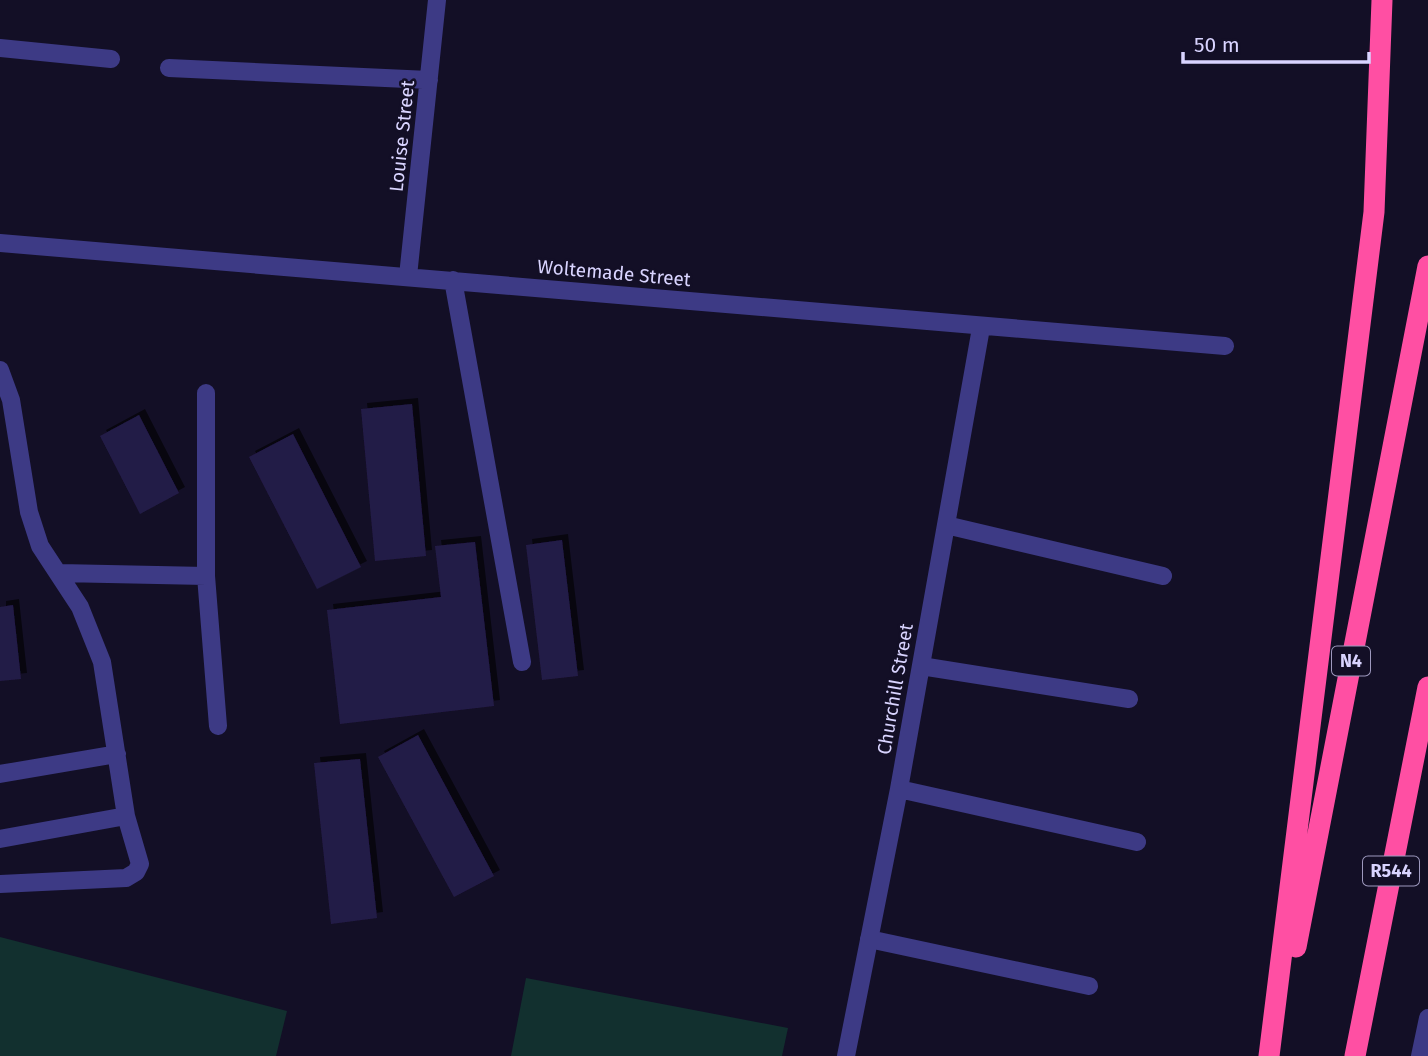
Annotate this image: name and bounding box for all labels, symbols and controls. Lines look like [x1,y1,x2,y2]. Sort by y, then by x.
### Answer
scale bar [1183,21,1368,65]
text: 50 m [1194,32,1240,58]
street label: Louise Street [385,79,419,193]
street label: Woltemade Street [536,255,692,291]
street label: Churchill Street [872,622,918,756]
road number: N4 [1332,646,1370,676]
road number: R544 [1363,856,1419,886]

